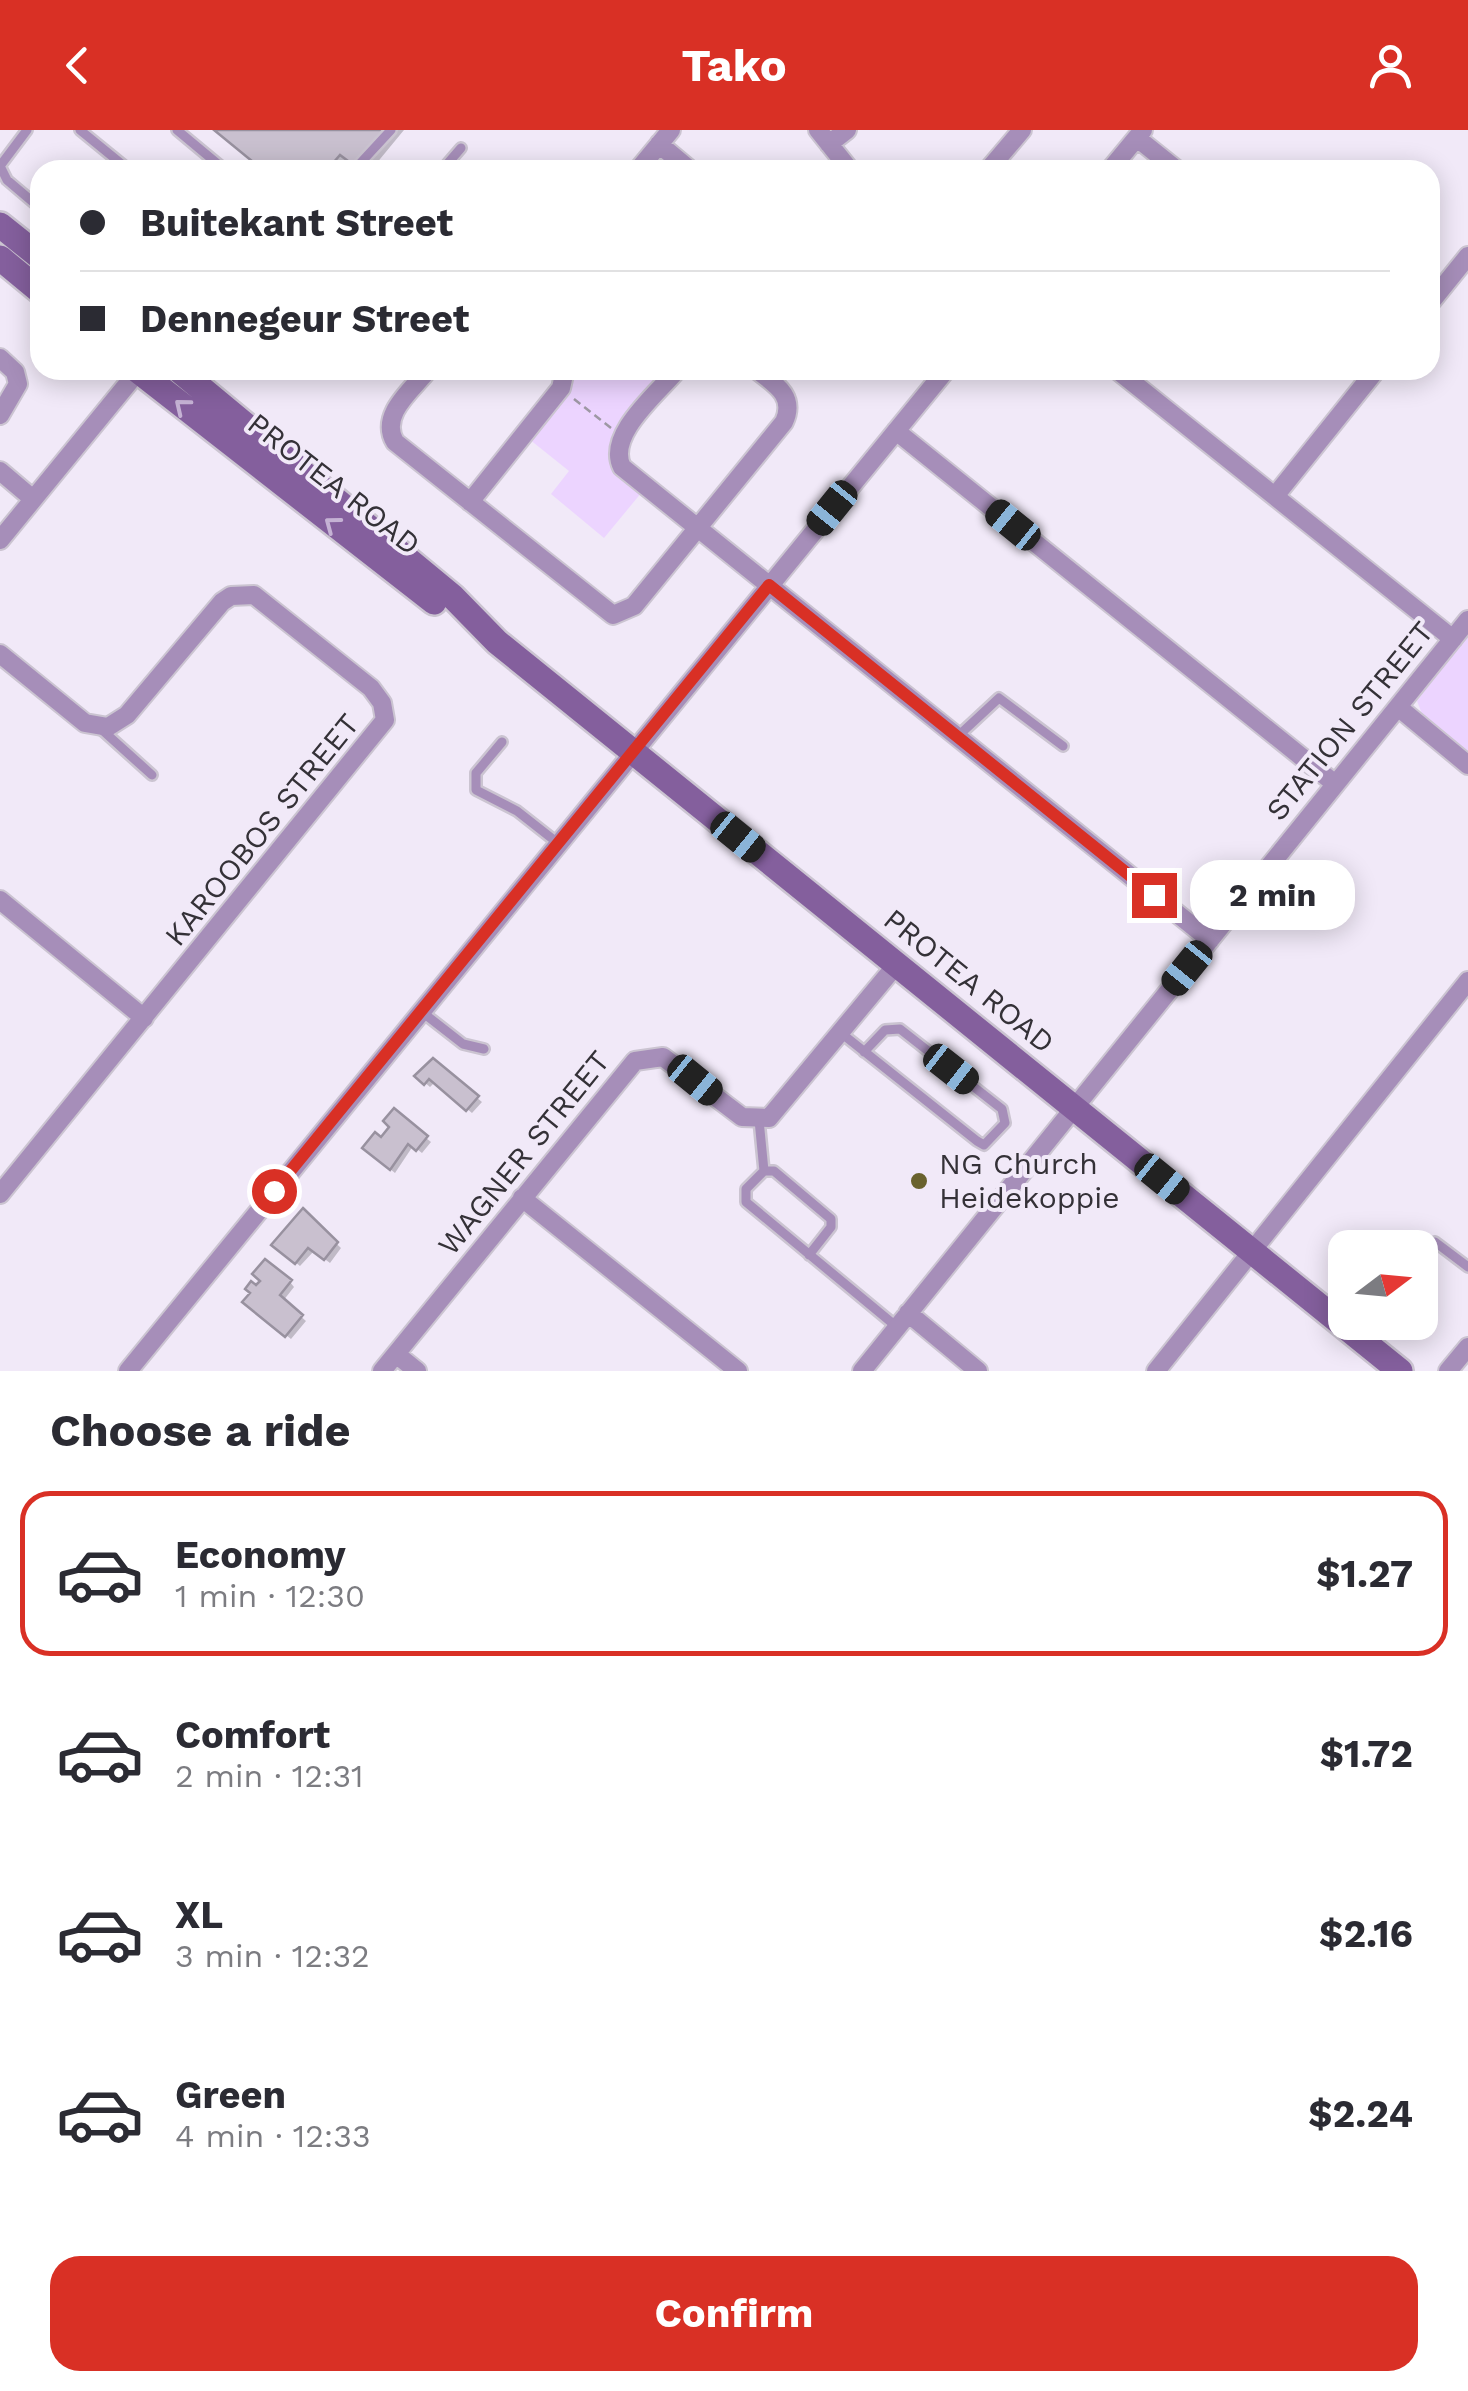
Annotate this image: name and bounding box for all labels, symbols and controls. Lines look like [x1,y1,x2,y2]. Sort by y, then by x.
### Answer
icon: back [50,38,105,93]
icon: person [1363,38,1418,93]
text: Tako [681,39,787,92]
text: Buitekant Street [140,201,453,245]
text: Dennegeur Street [140,297,469,341]
one-way arrow [175,400,193,418]
street label: PROTEA ROAD [241,406,427,562]
car [801,475,863,541]
car [980,494,1046,556]
one-way arrow [325,518,343,536]
street label: STATION STREET [1259,614,1440,827]
street label: KAROOBOS STREET [157,707,366,953]
car [705,806,771,868]
callout: 2 min [1189,860,1354,930]
route end [1132,873,1177,918]
text: 2 min [1229,876,1316,914]
street label: PROTEA ROAD [877,901,1062,1060]
car [1156,935,1218,1001]
car [918,1039,984,1099]
street label: WAGNER STREET [431,1044,617,1262]
car [662,1049,728,1111]
place label: NG Church Heidekoppie [939,1146,1120,1215]
car [1129,1148,1195,1210]
route start [252,1169,297,1214]
marker: NG Church Heidekoppie [908,1170,930,1192]
north arrow [1328,1230,1438,1340]
map controls [1328,1230,1438,1340]
text: Choose a ride [50,1404,350,1457]
icon: car [55,1529,145,1619]
text: Economy [175,1533,346,1577]
text: $1.27 [1316,1552,1413,1596]
text: 1 min · 12:30 [175,1577,365,1615]
icon: car [55,1709,145,1799]
text: Comfort [175,1713,330,1757]
text: $1.72 [1320,1732,1413,1776]
text: 2 min · 12:31 [175,1757,364,1795]
icon: car [55,1889,145,1979]
text: XL [175,1893,223,1937]
text: $2.16 [1319,1912,1413,1956]
text: 3 min · 12:32 [175,1937,370,1975]
icon: car [55,2069,145,2159]
text: Green [175,2073,286,2117]
text: $2.24 [1308,2092,1413,2136]
text: 4 min · 12:33 [175,2117,371,2155]
button: Confirm [50,2256,1418,2371]

